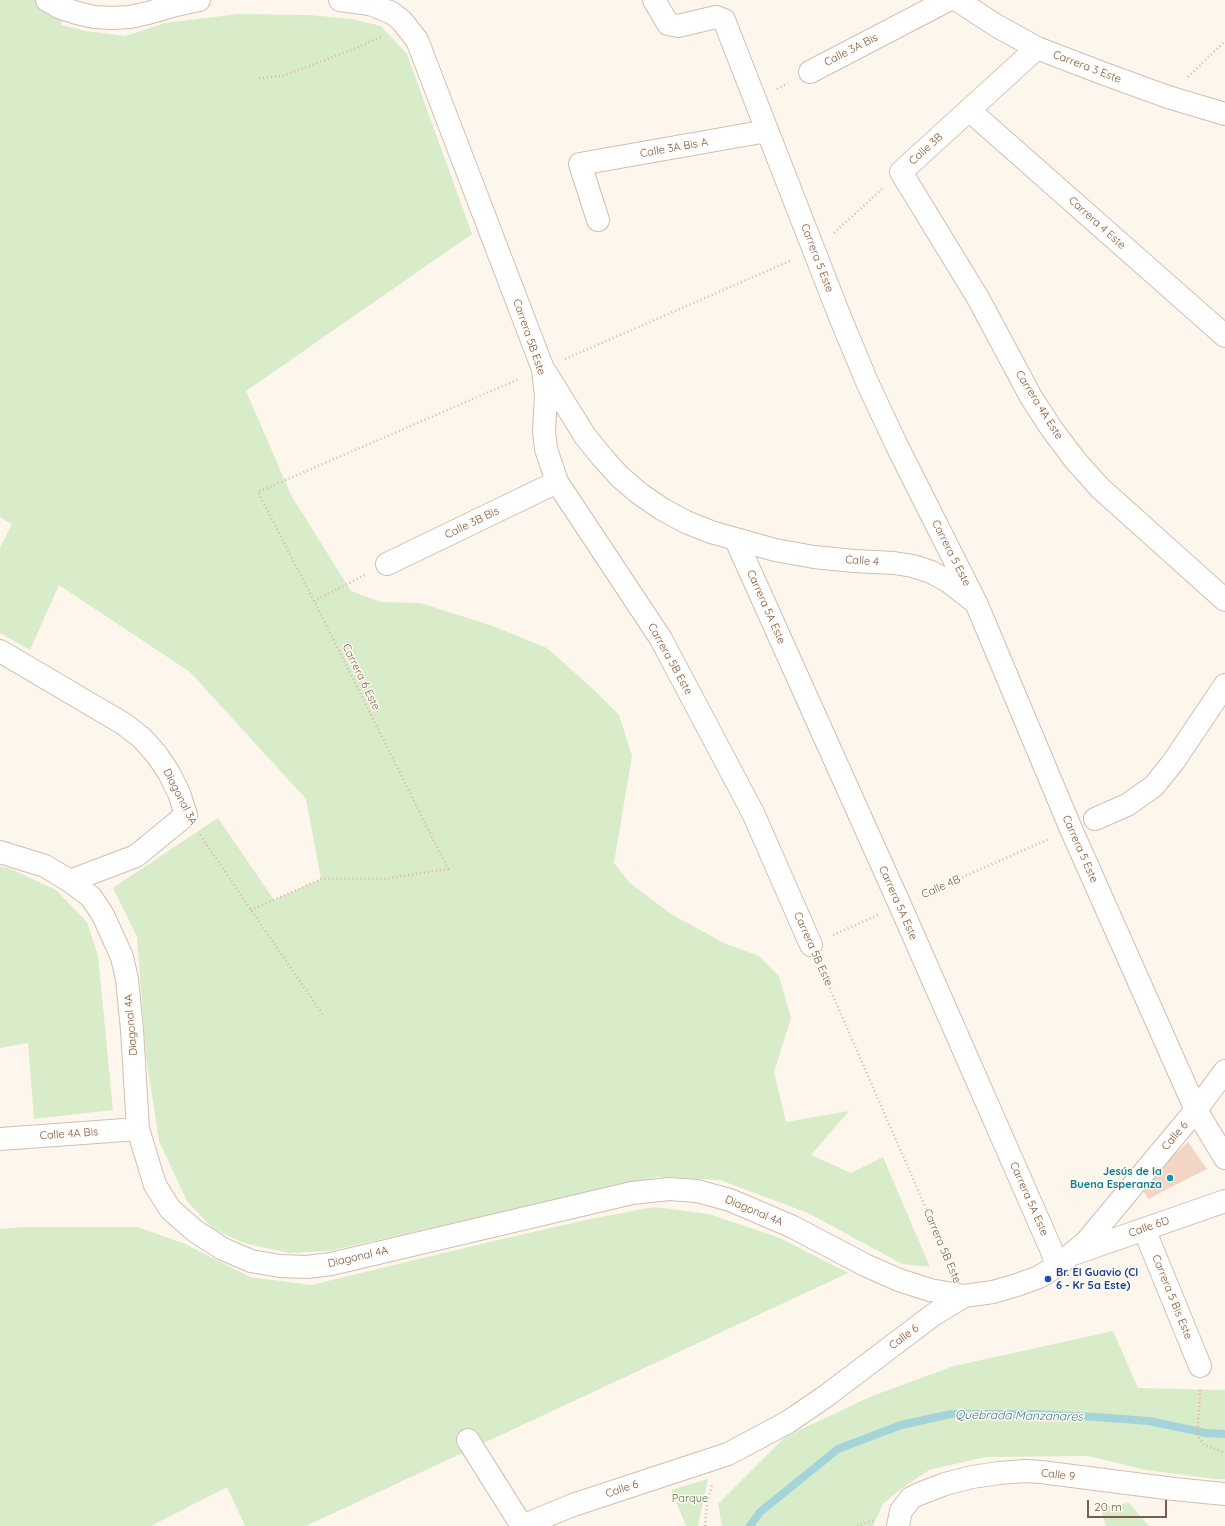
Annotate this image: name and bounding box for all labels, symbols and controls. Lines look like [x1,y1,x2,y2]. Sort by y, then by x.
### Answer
street label: Calle 3A Bis [822,31,880,69]
street label: Carrera 3 Este [1051,48,1123,86]
street label: Calle 3B [906,130,946,168]
street label: Calle 3A Bis A [639,136,709,160]
street label: Carrera 4 Este [1066,194,1128,252]
street label: Carrera 5 Este [798,222,836,294]
street label: Carrera 5B Este [510,297,548,377]
street label: Carrera 4A Este [1012,368,1066,442]
street label: Calle 3B Bis [443,504,501,542]
street label: Carrera 5 Este [929,518,973,588]
street label: Calle 4 [845,553,879,569]
street label: Carrera 5A Este [744,568,788,646]
street label: Carrera 5B Este [645,621,695,697]
street label: Carrera 6 Este [339,642,383,712]
street label: Diagonal 3A [160,767,200,827]
street label: Carrera 5 Este [1059,813,1101,885]
street label: Carrera 5A Este [876,864,920,942]
street label: Calle 4B [920,873,962,901]
street label: Carrera 5B Este [791,910,835,988]
street label: Diagonal 4A [122,994,140,1056]
street label: Calle 6 [1159,1119,1191,1153]
street label: Calle 4A Bis [39,1125,99,1143]
street label: Carrera 5A Este [1007,1160,1051,1238]
place label: Jesús de la Buena Esperanza [1070,1165,1162,1191]
marker: Jesús de la Buena Esperanza [1165,1173,1175,1183]
street label: Diagonal 4A [723,1193,785,1229]
street label: Carrera 5B Este [920,1207,964,1285]
street label: Calle 6D [1127,1214,1171,1240]
street label: Diagonal 4A [326,1244,390,1270]
street label: Carrera 5 Bis Este [1149,1253,1195,1341]
place label: Br. El Guavio (Cl 6 - Kr 5a Este) [1056,1266,1138,1292]
marker: Br. El Guavio (Cl 6 - Kr 5a Este) [1043,1274,1053,1284]
street label: Calle 6 [886,1322,922,1352]
water label: Quebrada Manzanares [955,1408,1083,1424]
street label: Calle 9 [1040,1466,1076,1484]
street label: Calle 6 [604,1477,640,1501]
park label: Parque [672,1492,708,1506]
scale bar [1089,1492,1169,1518]
text: 20 m [1094,1499,1122,1514]

